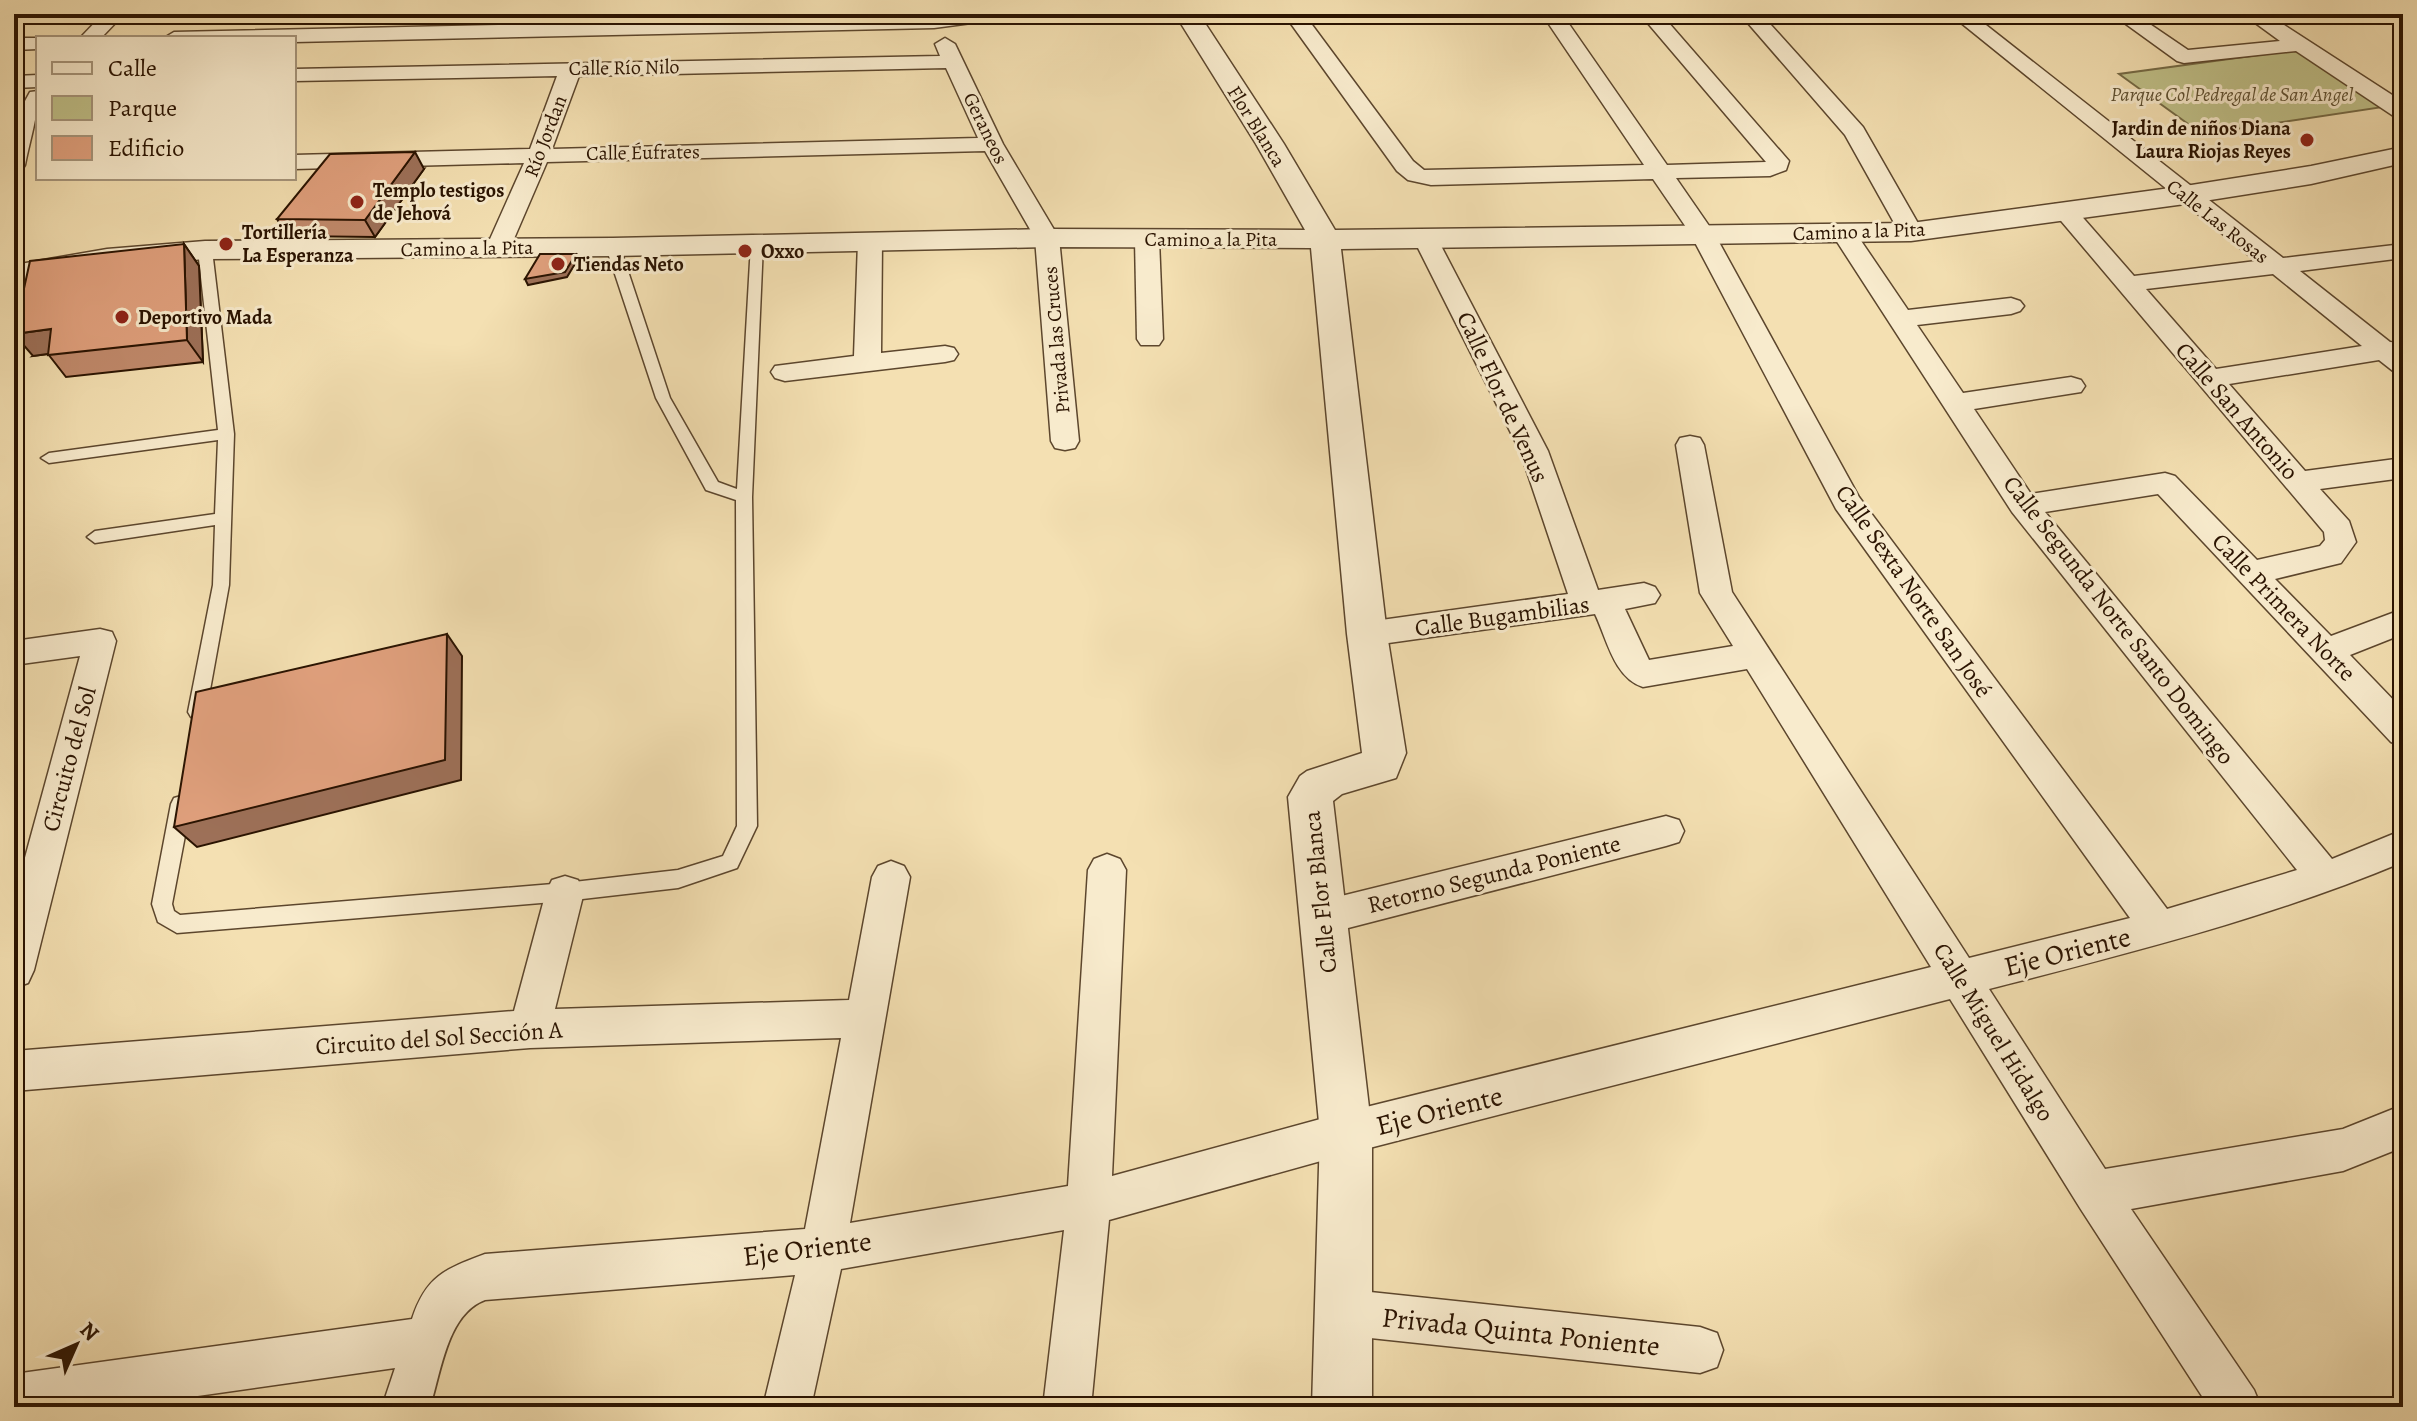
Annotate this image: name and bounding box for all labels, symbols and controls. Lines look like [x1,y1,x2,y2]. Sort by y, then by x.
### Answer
legend [36,36,296,180]
text: Calle [108,52,157,84]
street label: Calle Río Nilo [568,53,680,82]
street label: Flor Blanca [1221,80,1293,173]
park label: Parque Col Pedregal de San Angel [2111,81,2353,108]
street label: Geraneos [957,88,1014,169]
street label: Río Jordan [517,91,573,181]
text: Parque [108,92,177,124]
place label: Jardin de niños Diana Laura Riojas Reyes [2112,115,2291,165]
marker: Jardin de niños Diana Laura Riojas Reyes [2298,131,2316,149]
text: Edificio [108,132,184,164]
street label: Calle Éufrates [586,138,700,167]
street label: Calle Las Rosas [2161,173,2274,270]
place label: Templo testigos de Jehová [373,177,504,227]
marker: Templo testigos de Jehová [348,193,366,211]
street label: Camino a la Pita [1792,216,1927,247]
place label: Tortillería La Esperanza [242,219,354,269]
street label: Camino a la Pita [1145,226,1278,253]
street label: Camino a la Pita [400,234,534,263]
marker: Tortillería La Esperanza [217,235,235,253]
place label: Oxxo [761,238,804,265]
marker: Oxxo [736,242,754,260]
place label: Tiendas Neto [574,251,684,278]
marker: Tiendas Neto [549,255,567,273]
street label: Privada las Cruces [1037,265,1076,415]
place label: Deportivo Mada [138,304,273,331]
street label: Calle Flor de Venus [1449,306,1557,488]
marker: Deportivo Mada [113,308,131,326]
street label: Calle San Antonio [2168,335,2306,487]
street label: Calle Segunda Norte Santo Domingo [1996,469,2242,771]
street label: Calle Sexta Norte San José [1828,478,2000,704]
street label: Calle Primera Norte [2205,526,2363,688]
street label: Calle Bugambilias [1413,588,1591,644]
street label: Circuito del Sol [34,683,104,835]
street label: Calle Flor Blanca [1295,808,1344,975]
street label: Retorno Segunda Poniente [1364,827,1624,921]
street label: Eje Oriente [2000,918,2135,986]
street label: Calle Miguel Hidalgo [1926,937,2062,1128]
street label: Circuito del Sol Sección A [314,1013,565,1063]
street label: Eje Oriente [1372,1077,1507,1145]
street label: Eje Oriente [741,1222,874,1276]
street label: Privada Quinta Poniente [1380,1299,1662,1365]
north arrow [36,1305,116,1385]
text: N [73,1315,106,1348]

